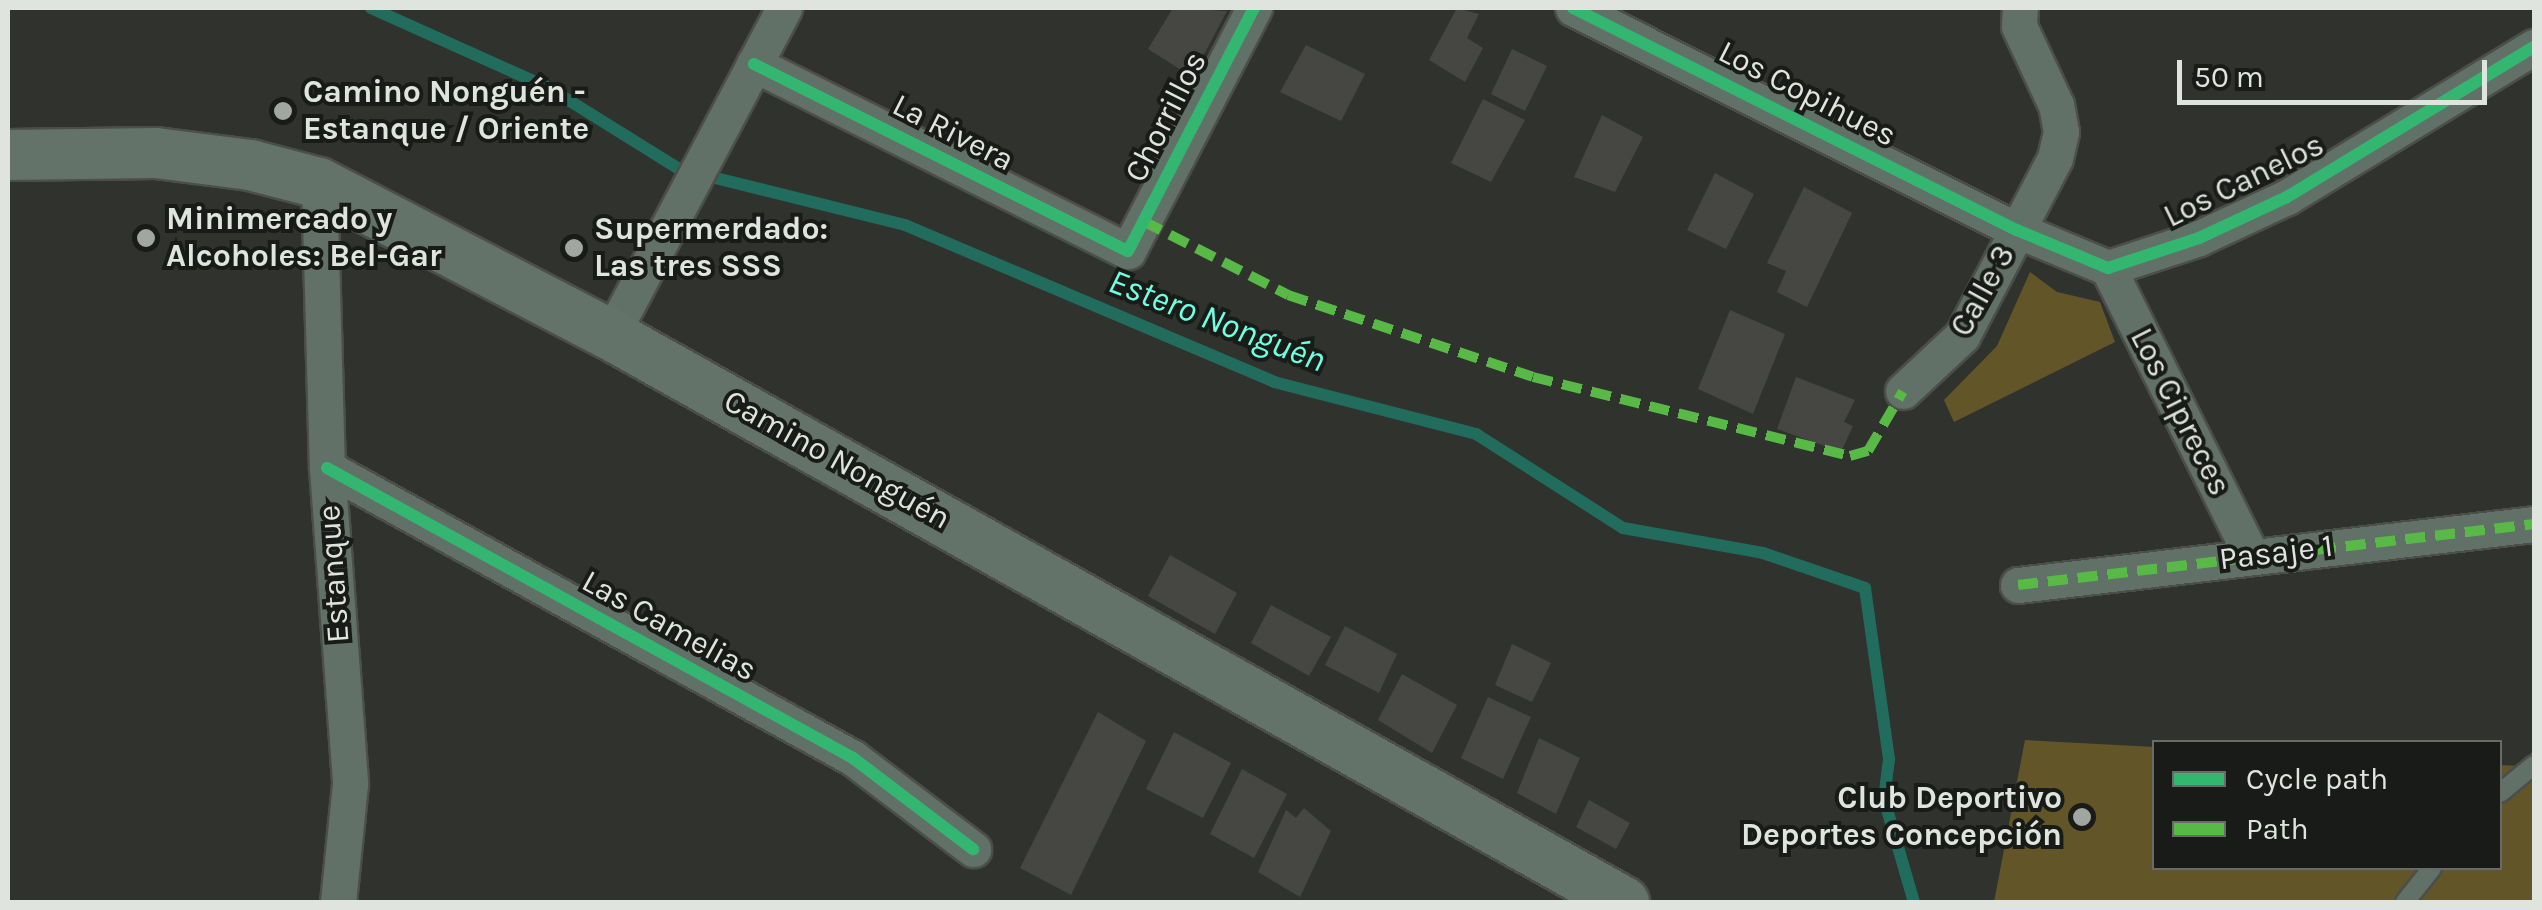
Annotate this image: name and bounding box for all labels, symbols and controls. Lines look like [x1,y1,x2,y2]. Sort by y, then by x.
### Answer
street label: Los Copihues [1712,33,1902,155]
scale bar [2182,40,2492,102]
street label: Chorrillos [1117,45,1215,189]
text: 50 m [2194,59,2264,95]
place label: Camino Nonguén - Estanque / Oriente [303,74,589,149]
street label: La Rivera [886,86,1020,180]
marker: Camino Nonguén - Estanque / Oriente [272,100,294,122]
street label: Los Canelos [2158,126,2330,236]
place label: Minimercado y Alcoholes: Bel-Gar [166,201,442,276]
place label: Supermerdado: Las tres SSS [594,211,828,286]
marker: Minimercado y Alcoholes: Bel-Gar [135,227,157,249]
marker: Supermerdado: Las tres SSS [563,237,585,259]
street label: Calle 3 [1942,239,2024,343]
water label: Estero Nonguén [1103,260,1331,382]
street label: Los Cipreces [2121,322,2239,502]
street label: Camino Nonguén [717,382,957,538]
street label: Estanque [310,504,358,644]
street label: Pasaje 1 [2217,527,2335,579]
street label: Las Camelias [575,562,763,690]
legend [2152,740,2502,870]
text: Cycle path [2246,761,2388,797]
place label: Club Deportivo Deportes Concepción [1741,780,2062,855]
marker: Club Deportivo Deportes Concepción [2071,806,2093,828]
text: Path [2246,811,2309,847]

